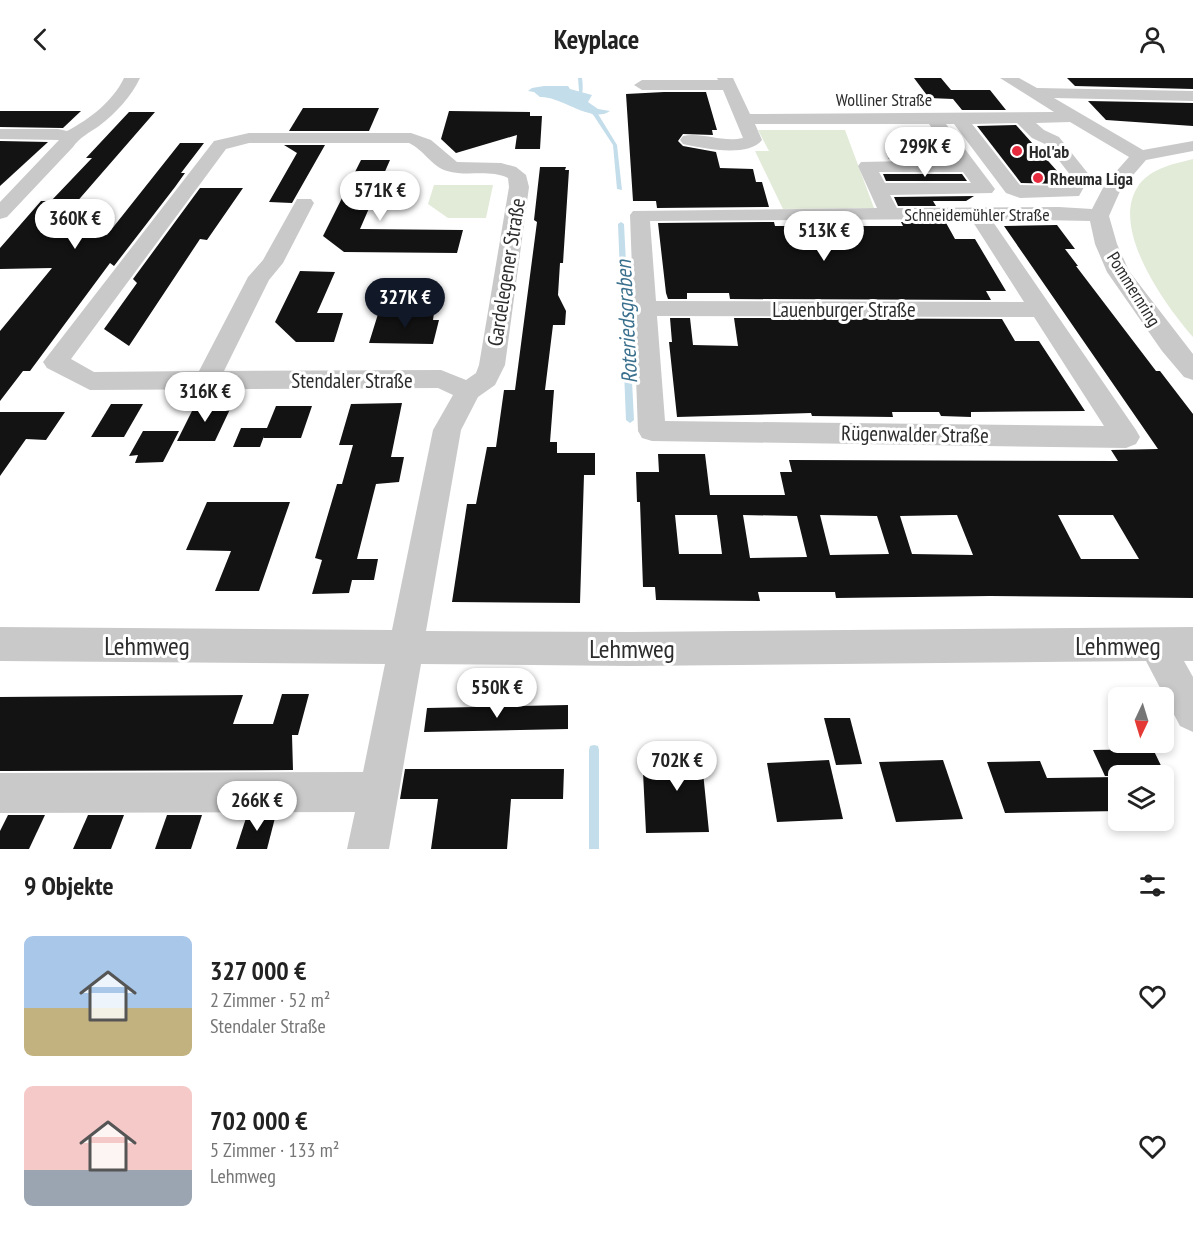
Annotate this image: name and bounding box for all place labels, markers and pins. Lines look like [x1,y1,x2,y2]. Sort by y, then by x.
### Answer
pin: 299K € [876,127,974,178]
place label: Hol'ab [1029,140,1069,163]
marker: Hol'ab [1010,144,1024,158]
place label: Rheuma Liga [1050,167,1133,190]
pin: 571K € [331,171,429,222]
marker: Rheuma Liga [1031,171,1045,185]
pin: 360K € [26,199,124,250]
pin: 513K € [775,211,873,262]
pin: 327K € [356,278,454,329]
pin: 316K € [156,372,254,423]
pin: 550K € [448,668,546,719]
pin: 702K € [628,741,726,792]
pin: 266K € [208,781,306,832]

